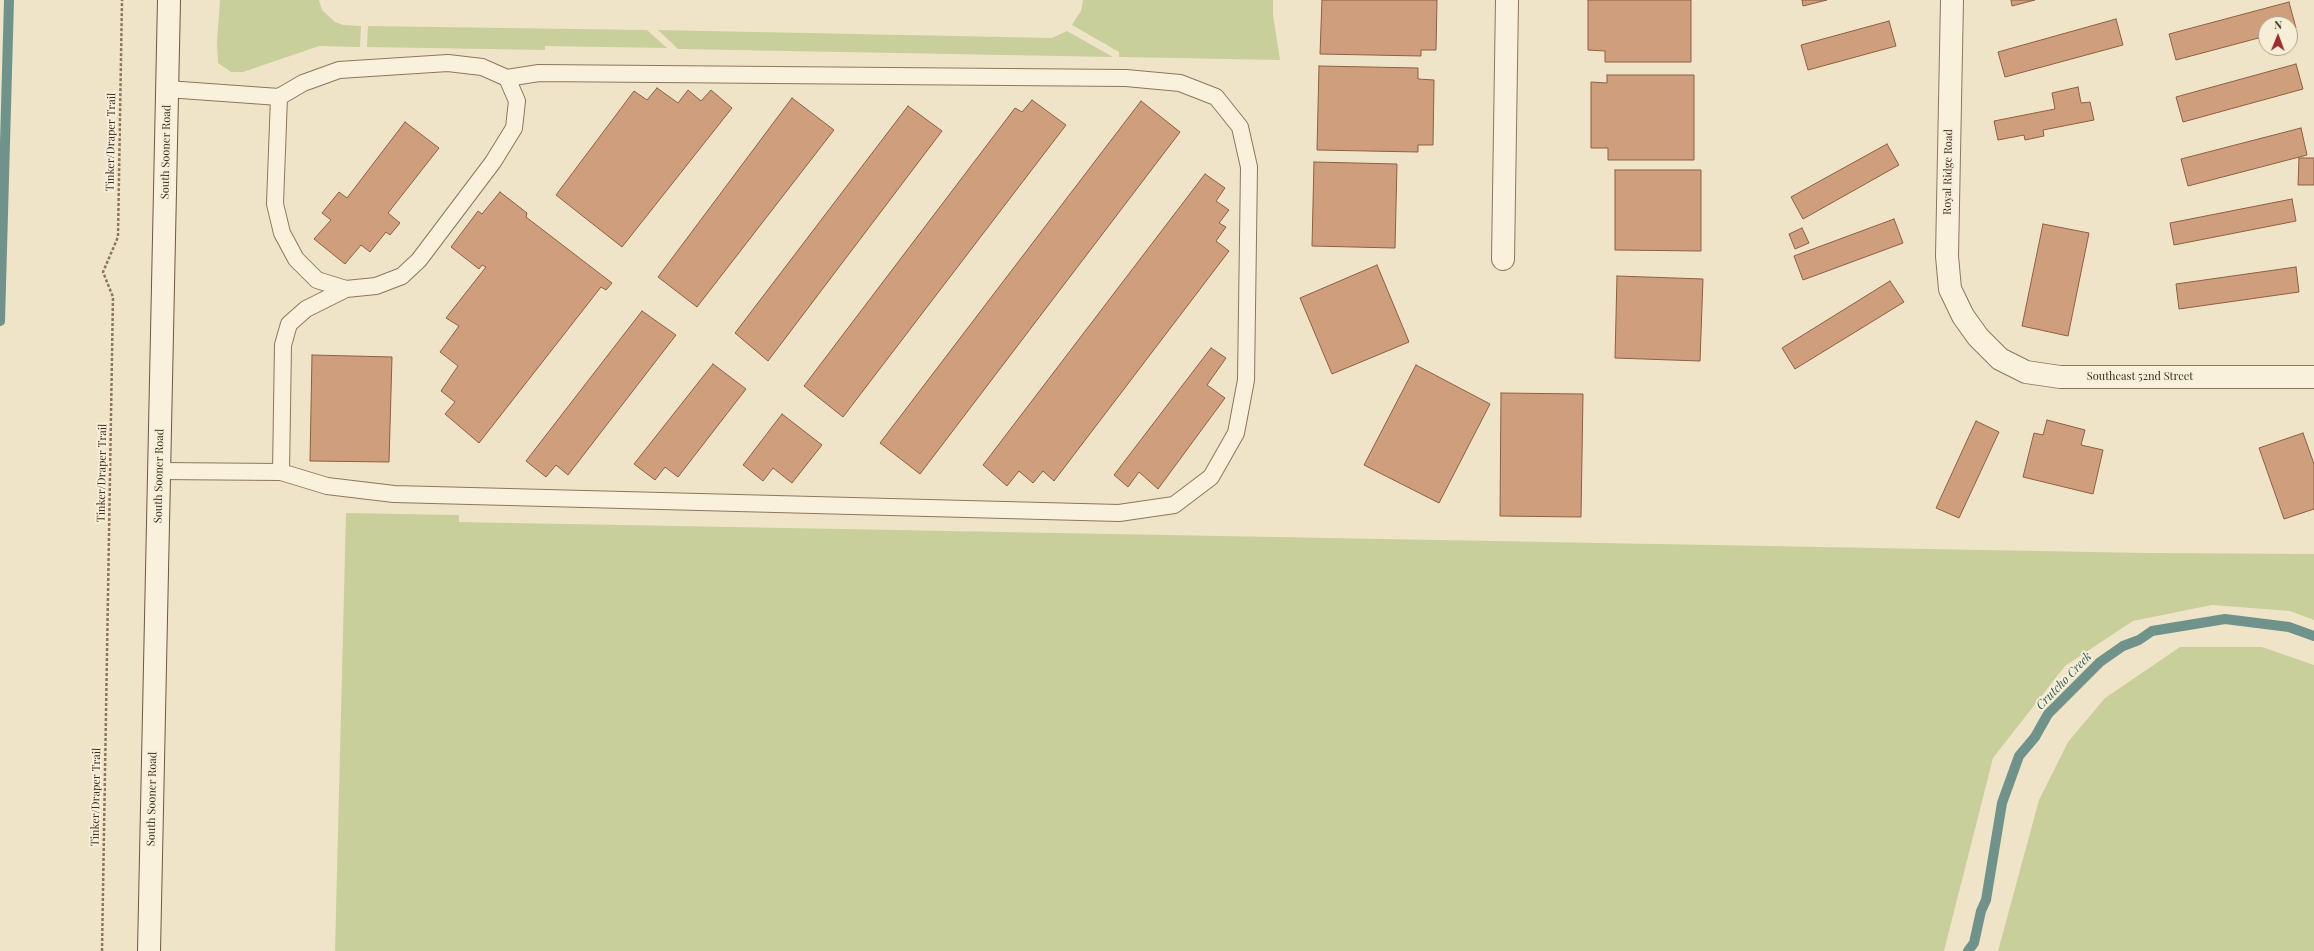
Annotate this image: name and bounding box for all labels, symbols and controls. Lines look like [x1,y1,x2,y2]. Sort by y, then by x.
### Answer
north arrow [2258,16,2298,56]
text: N [2274,17,2282,32]
street label: Tinker/Draper Trail [104,93,118,191]
street label: South Sooner Road [159,105,173,199]
street label: Royal Ridge Road [1941,129,1955,215]
street label: Southeast 52nd Street [2087,370,2193,384]
street label: Tinker/Draper Trail [95,424,109,522]
street label: South Sooner Road [152,429,166,523]
water label: Crutcho Creek [2033,649,2095,713]
street label: Tinker/Draper Trail [89,748,103,846]
street label: South Sooner Road [145,752,159,846]

